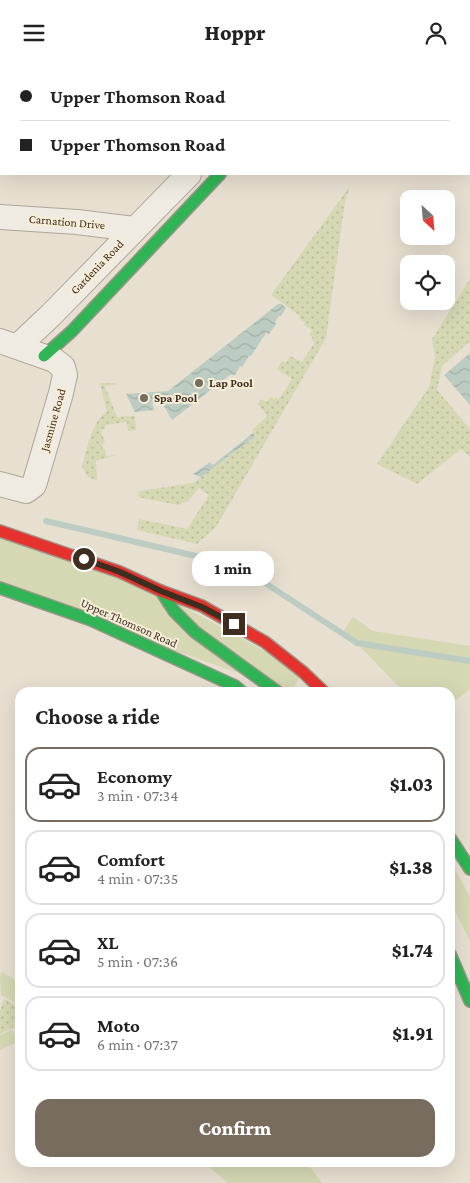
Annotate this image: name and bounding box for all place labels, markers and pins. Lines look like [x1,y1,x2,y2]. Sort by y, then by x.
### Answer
place label: Lap Pool [209,376,253,390]
marker: Lap Pool [193,377,205,389]
place label: Spa Pool [154,391,198,405]
marker: Spa Pool [138,392,150,404]

